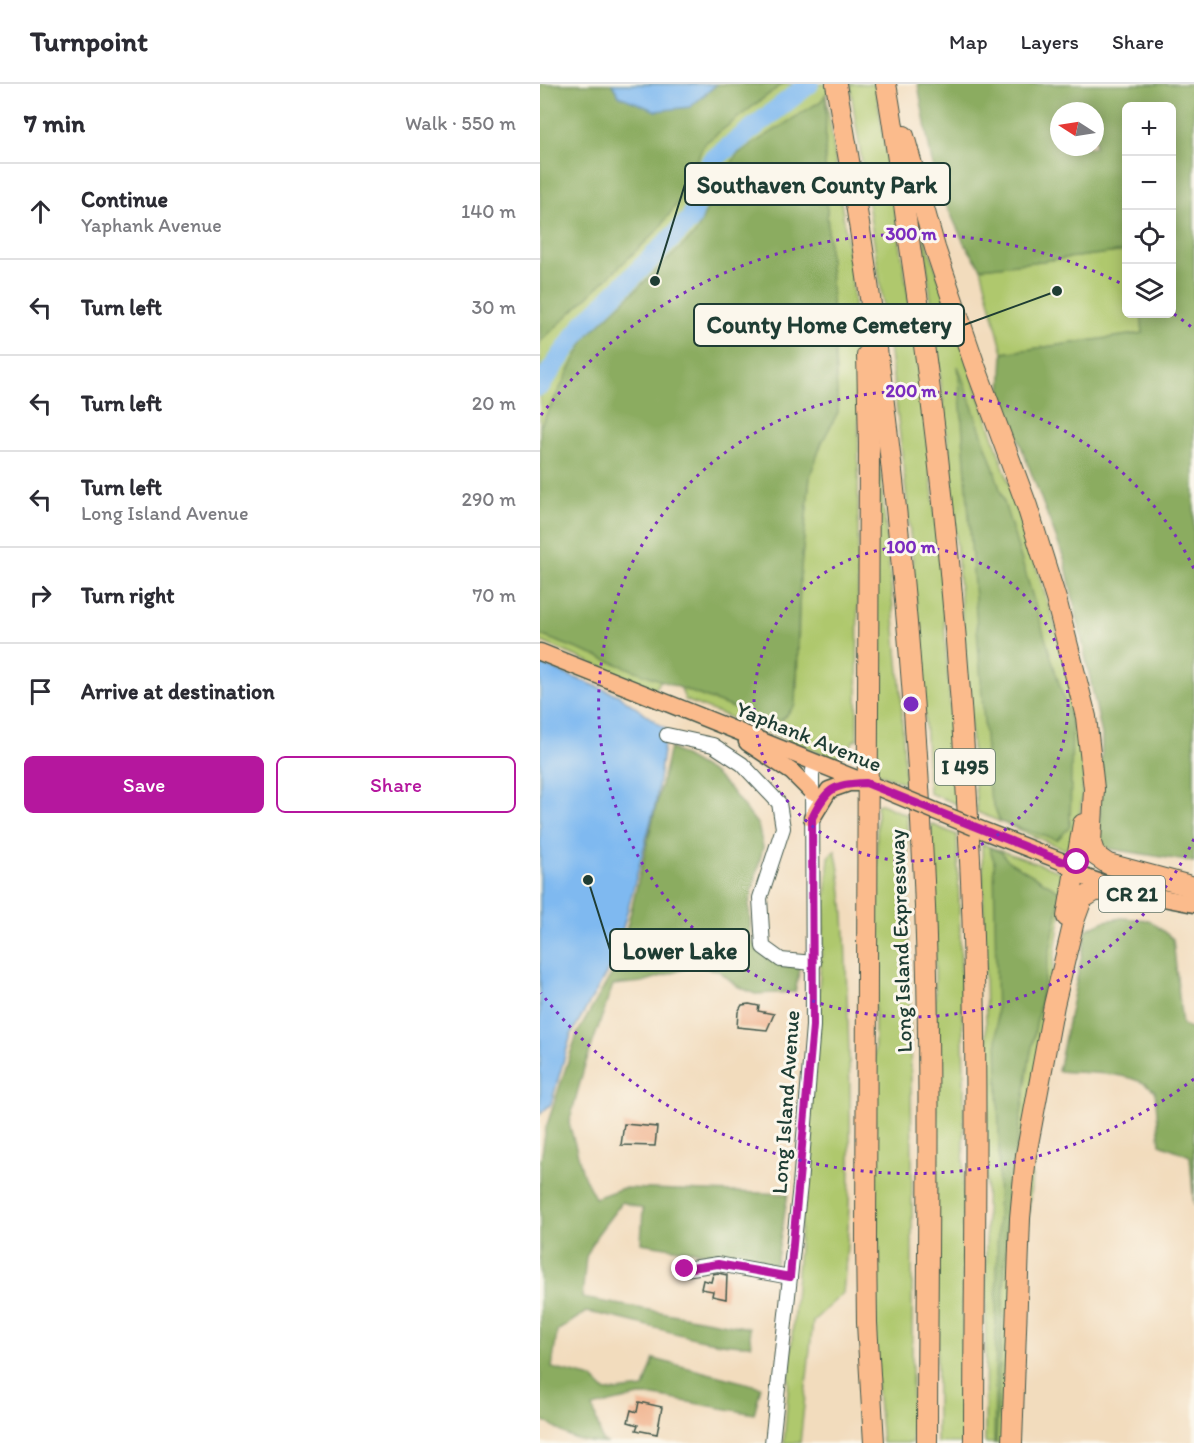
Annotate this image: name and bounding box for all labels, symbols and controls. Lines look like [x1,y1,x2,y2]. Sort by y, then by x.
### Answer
text: Turnpoint [30,24,148,58]
text: Map [949,29,988,54]
text: Layers [1021,29,1079,54]
text: Share [1112,29,1164,54]
north arrow [1050,102,1104,156]
map controls [1122,102,1176,318]
button: + [1122,102,1176,156]
text: 7 min [24,107,85,139]
text: Walk · 550 m [405,111,516,135]
button: − [1122,156,1176,210]
callout: Southaven County Park [685,163,950,205]
text: Southaven County Park [697,170,938,200]
text: Continue [81,186,168,213]
icon: ahead [24,195,57,228]
text: 140 m [461,199,516,223]
button: locate [1122,210,1176,264]
text: Yaphank Avenue [81,213,222,237]
text: 300 m [885,223,937,245]
button: layers [1122,264,1176,318]
icon: left [24,291,57,324]
text: Turn left [81,294,162,321]
text: 30 m [471,295,516,319]
callout: County Home Cemetery [694,304,964,346]
text: County Home Cemetery [707,310,952,340]
text: 200 m [886,380,937,402]
icon: left [24,387,57,420]
text: Turn left [81,390,162,417]
text: 20 m [472,391,516,415]
text: Turn left [81,474,162,501]
icon: left [24,483,57,516]
text: 290 m [461,487,516,511]
text: Long Island Avenue [81,501,248,525]
text: 100 m [886,536,937,558]
icon: right [24,579,57,612]
text: Turn right [81,582,175,609]
text: 70 m [472,583,516,607]
icon: arrive [24,675,57,708]
text: Arrive at destination [81,678,275,705]
centre of rings [901,694,921,714]
street label: Yaphank Avenue [732,695,886,778]
road number: I 495 [935,749,995,785]
button: Save [24,756,264,813]
button: Share [276,756,516,813]
street label: Long Island Expressway [883,828,918,1053]
route start [1063,848,1089,874]
road number: CR 21 [1099,876,1165,912]
callout: Lower Lake [610,929,749,971]
text: Lower Lake [622,936,738,965]
street label: Long Island Avenue [766,1009,805,1195]
route end [671,1255,697,1281]

